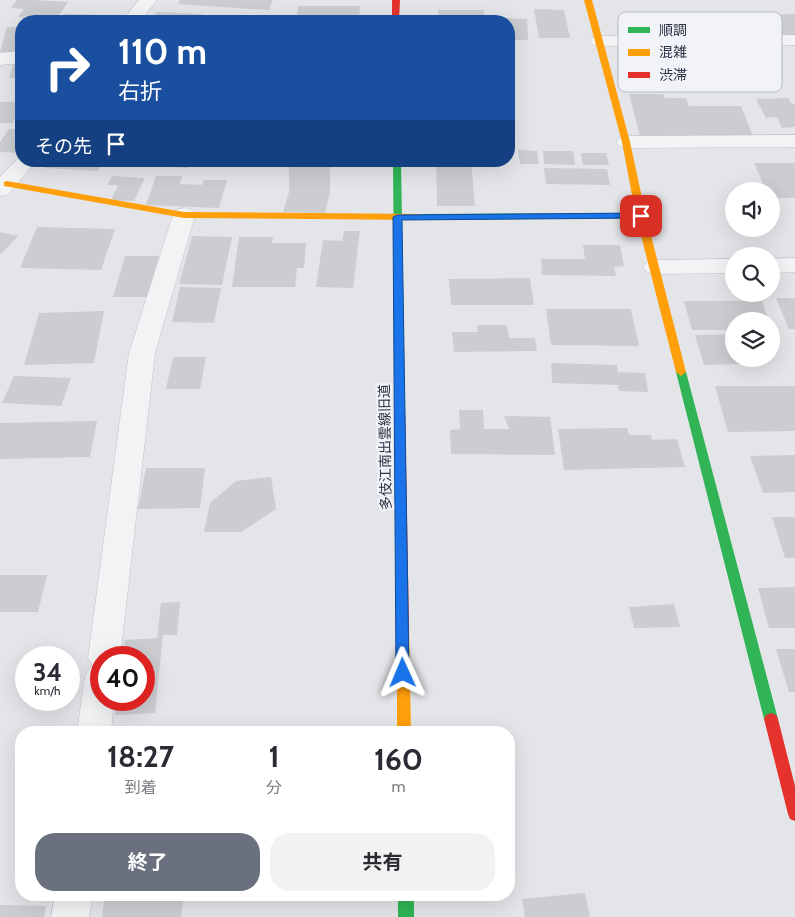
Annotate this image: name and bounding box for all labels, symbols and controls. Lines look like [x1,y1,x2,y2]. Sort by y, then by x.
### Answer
legend [618,12,782,92]
text: 順調 [659,21,687,39]
text: 110 m [118,30,207,73]
icon: right [35,35,100,100]
text: 混雑 [659,43,687,61]
text: 渋滞 [659,66,687,84]
text: 右折 [118,78,162,105]
icon: arrive [102,130,130,158]
text: その先 [35,135,92,158]
map controls [725,182,780,367]
button: sound [725,182,780,237]
pin [620,195,662,237]
icon: arrive [627,202,655,230]
button: search [725,247,780,302]
button: layers [725,312,780,367]
street label: 多伎江南出雲線旧道 [375,384,395,510]
speed limit sign: 40 [90,646,155,711]
position arrow [376,646,428,698]
text: 34 [33,657,62,687]
text: km/h [34,683,61,698]
text: 18:27 [107,738,174,775]
text: 1 [268,738,279,775]
text: 160 [374,741,423,778]
text: m [391,777,405,796]
text: 到着 [124,778,156,797]
text: 分 [266,778,282,797]
button: 終了 [35,833,260,891]
button: 共有 [270,833,495,891]

